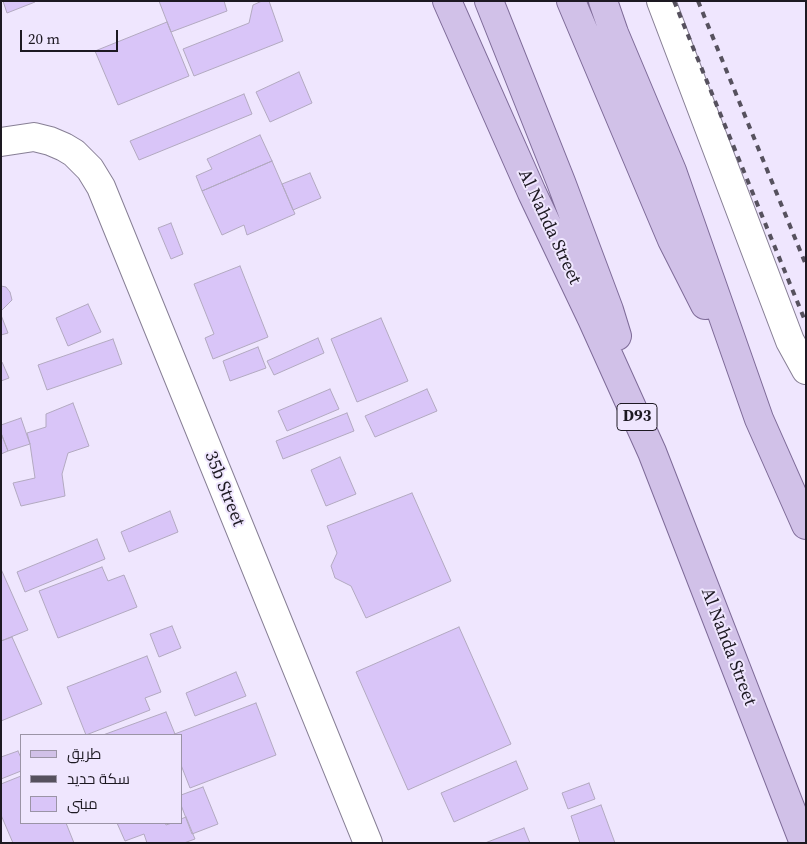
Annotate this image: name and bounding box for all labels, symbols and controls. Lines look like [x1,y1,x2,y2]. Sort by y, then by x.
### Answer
scale bar [22,20,120,52]
text: 20 m [28,28,60,49]
street label: Al Nahda Street [513,166,585,288]
road number: D93 [617,404,657,431]
street label: 35b Street [199,448,249,530]
street label: Al Nahda Street [696,585,760,709]
legend [20,734,182,824]
text: طريق [67,743,101,764]
text: سكة حديد [67,768,130,789]
text: مبنى [67,793,98,814]

